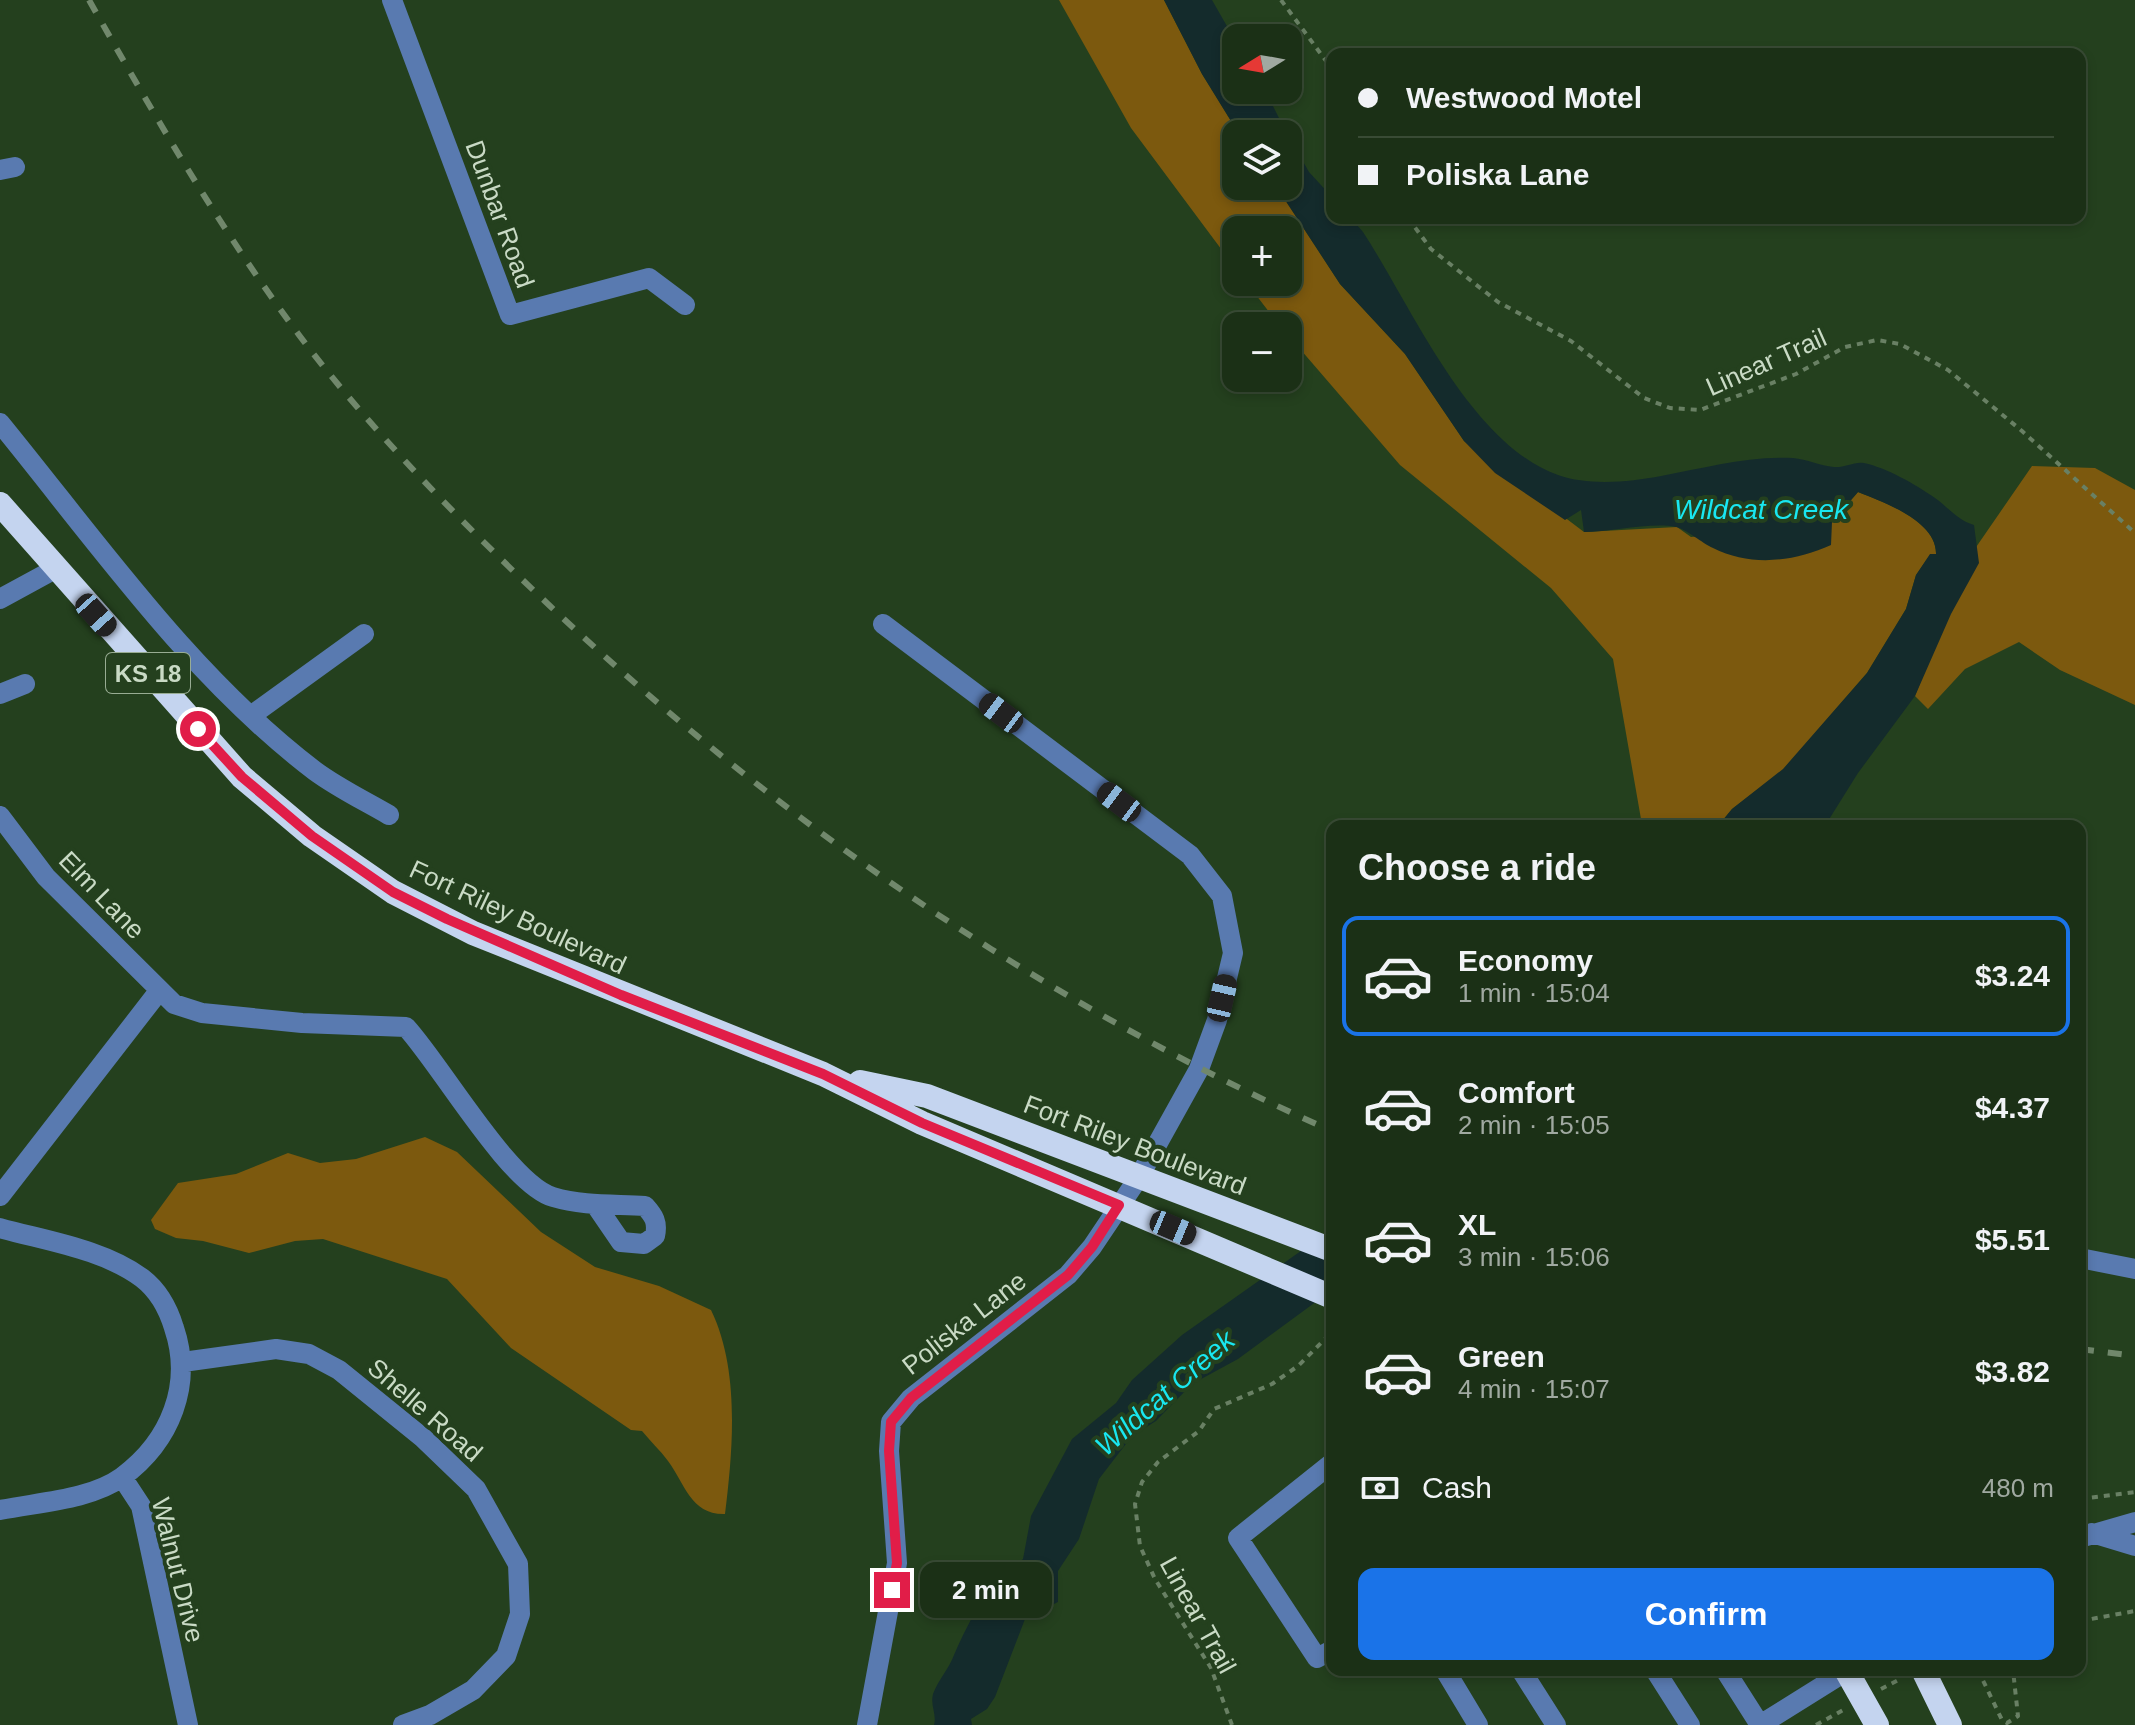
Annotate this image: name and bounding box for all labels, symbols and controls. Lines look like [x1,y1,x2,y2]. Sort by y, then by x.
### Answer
north arrow [1222,24,1302,104]
map controls [1222,24,1302,392]
text: Westwood Motel [1406,81,1642,114]
button: layers [1222,120,1302,200]
street label: Dunbar Road [459,136,541,292]
text: Poliska Lane [1406,158,1589,191]
button: + [1222,216,1302,296]
button: − [1222,312,1302,392]
street label: Linear Trail [1701,322,1831,402]
water label: Wildcat Creek [1674,494,1850,525]
car [71,589,121,641]
road number: KS 18 [106,653,190,693]
car [975,689,1027,737]
route start [180,711,216,747]
car [1093,778,1145,826]
street label: Elm Lane [53,845,151,945]
text: Choose a ride [1358,847,1596,888]
street label: Fort Riley Boulevard [405,854,631,980]
icon: car [1362,940,1434,1012]
text: Economy [1458,944,1593,977]
text: $3.24 [1975,959,2050,992]
car [1205,972,1239,1024]
text: 1 min · 15:04 [1458,978,1610,1008]
icon: car [1362,1072,1434,1144]
text: Comfort [1458,1076,1575,1109]
street label: Fort Riley Boulevard [1020,1089,1250,1201]
text: $4.37 [1975,1091,2050,1124]
text: 2 min · 15:05 [1458,1110,1610,1140]
icon: car [1362,1204,1434,1276]
car [1146,1208,1200,1248]
text: XL [1458,1208,1496,1241]
text: $5.51 [1975,1223,2050,1256]
text: 3 min · 15:06 [1458,1242,1610,1272]
street label: Poliska Lane [896,1265,1032,1381]
water label: Wildcat Creek [1089,1323,1242,1462]
icon: car [1362,1336,1434,1408]
text: Green [1458,1340,1545,1373]
street label: Shelle Road [362,1352,488,1468]
text: $3.82 [1975,1355,2050,1388]
text: 4 min · 15:07 [1458,1374,1610,1404]
icon: cash [1358,1466,1402,1510]
text: Cash [1422,1471,1492,1504]
text: 480 m [1982,1473,2054,1503]
street label: Walnut Drive [146,1495,210,1645]
street label: Linear Trail [1154,1551,1242,1679]
callout: 2 min [920,1562,1052,1618]
button: Confirm [1358,1568,2054,1660]
route end [874,1572,910,1608]
text: 2 min [952,1575,1020,1605]

